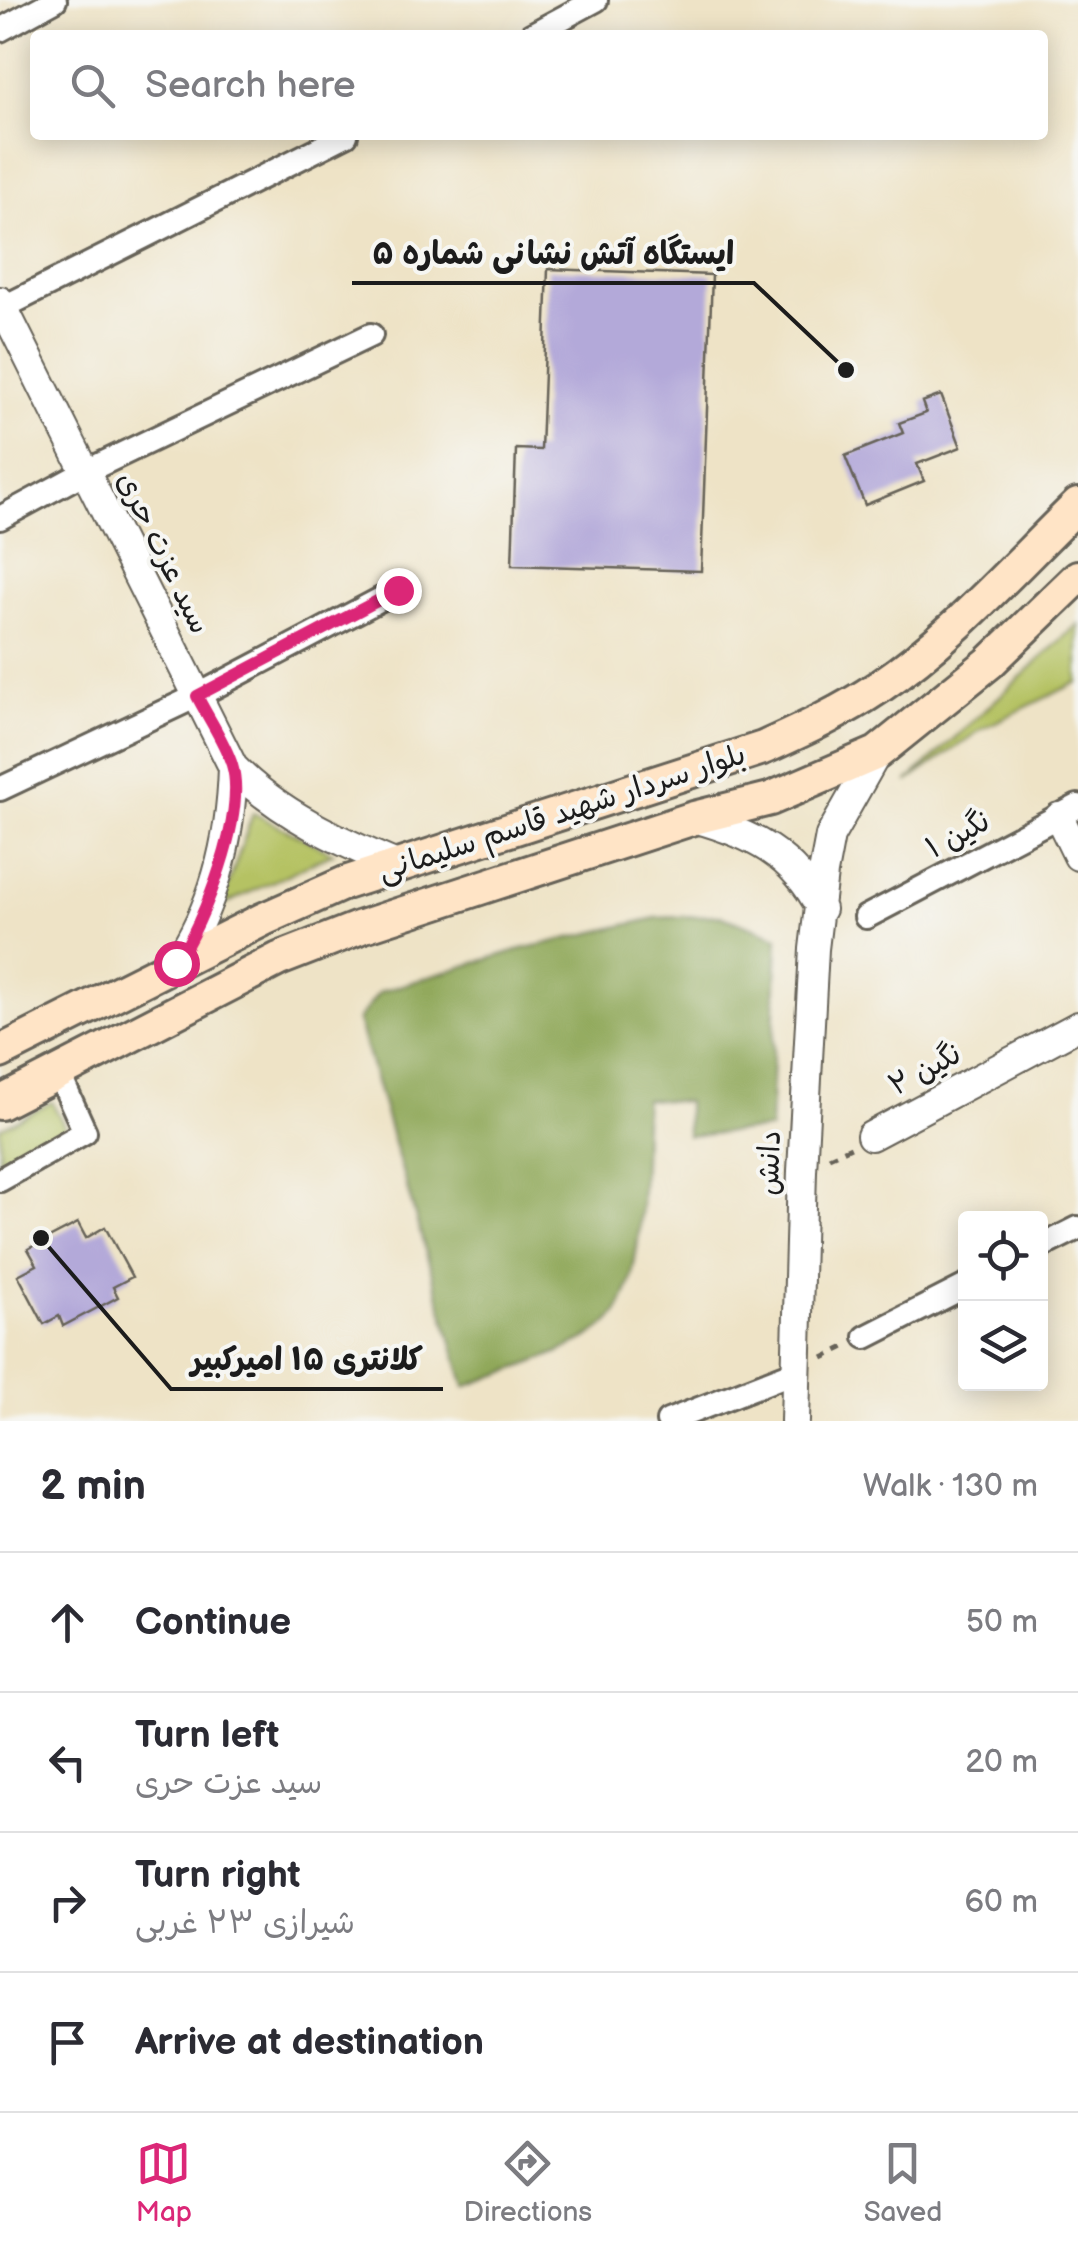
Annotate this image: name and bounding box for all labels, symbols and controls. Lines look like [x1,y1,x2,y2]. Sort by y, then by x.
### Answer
search box [30,30,1048,140]
icon: search [65,58,120,113]
text: Search here [145,63,356,108]
callout: ایستگاه آتش نشانی شماره ۵ [352,221,754,283]
text: ایستگاه آتش نشانی شماره ۵ [372,233,734,274]
street label: سید عزت حری [108,466,218,640]
route end [376,568,422,614]
street label: بلوار سردار شهید قاسم سلیمانی [374,737,751,892]
street label: نگین ۱ [920,803,996,867]
route start [154,941,200,987]
street label: نگین ۲ [883,1036,967,1104]
street label: دانش [751,1130,789,1196]
map controls [958,1211,1048,1391]
button: locate [958,1211,1048,1301]
button: layers [958,1301,1048,1391]
callout: کلانتری ۱۵ امیرکبیر [171,1327,443,1389]
text: کلانتری ۱۵ امیرکبیر [188,1341,423,1380]
text: 2 min [40,1461,146,1512]
text: Walk · 130 m [863,1467,1038,1506]
icon: ahead [40,1595,95,1650]
text: Continue [135,1600,291,1645]
text: 50 m [966,1603,1038,1642]
text: Turn left [135,1713,279,1758]
icon: left [40,1735,95,1790]
text: 20 m [965,1743,1038,1782]
text: سید عزت حری [135,1764,322,1803]
text: Turn right [135,1853,300,1898]
icon: right [40,1875,95,1930]
text: 60 m [965,1883,1038,1922]
text: شیرازی ۲۳ غربی [135,1904,355,1943]
icon: arrive [40,2015,95,2070]
text: Arrive at destination [135,2020,484,2065]
tab: Map [136,2136,192,2229]
tab: Directions [463,2136,592,2229]
tab: Saved [864,2136,942,2229]

